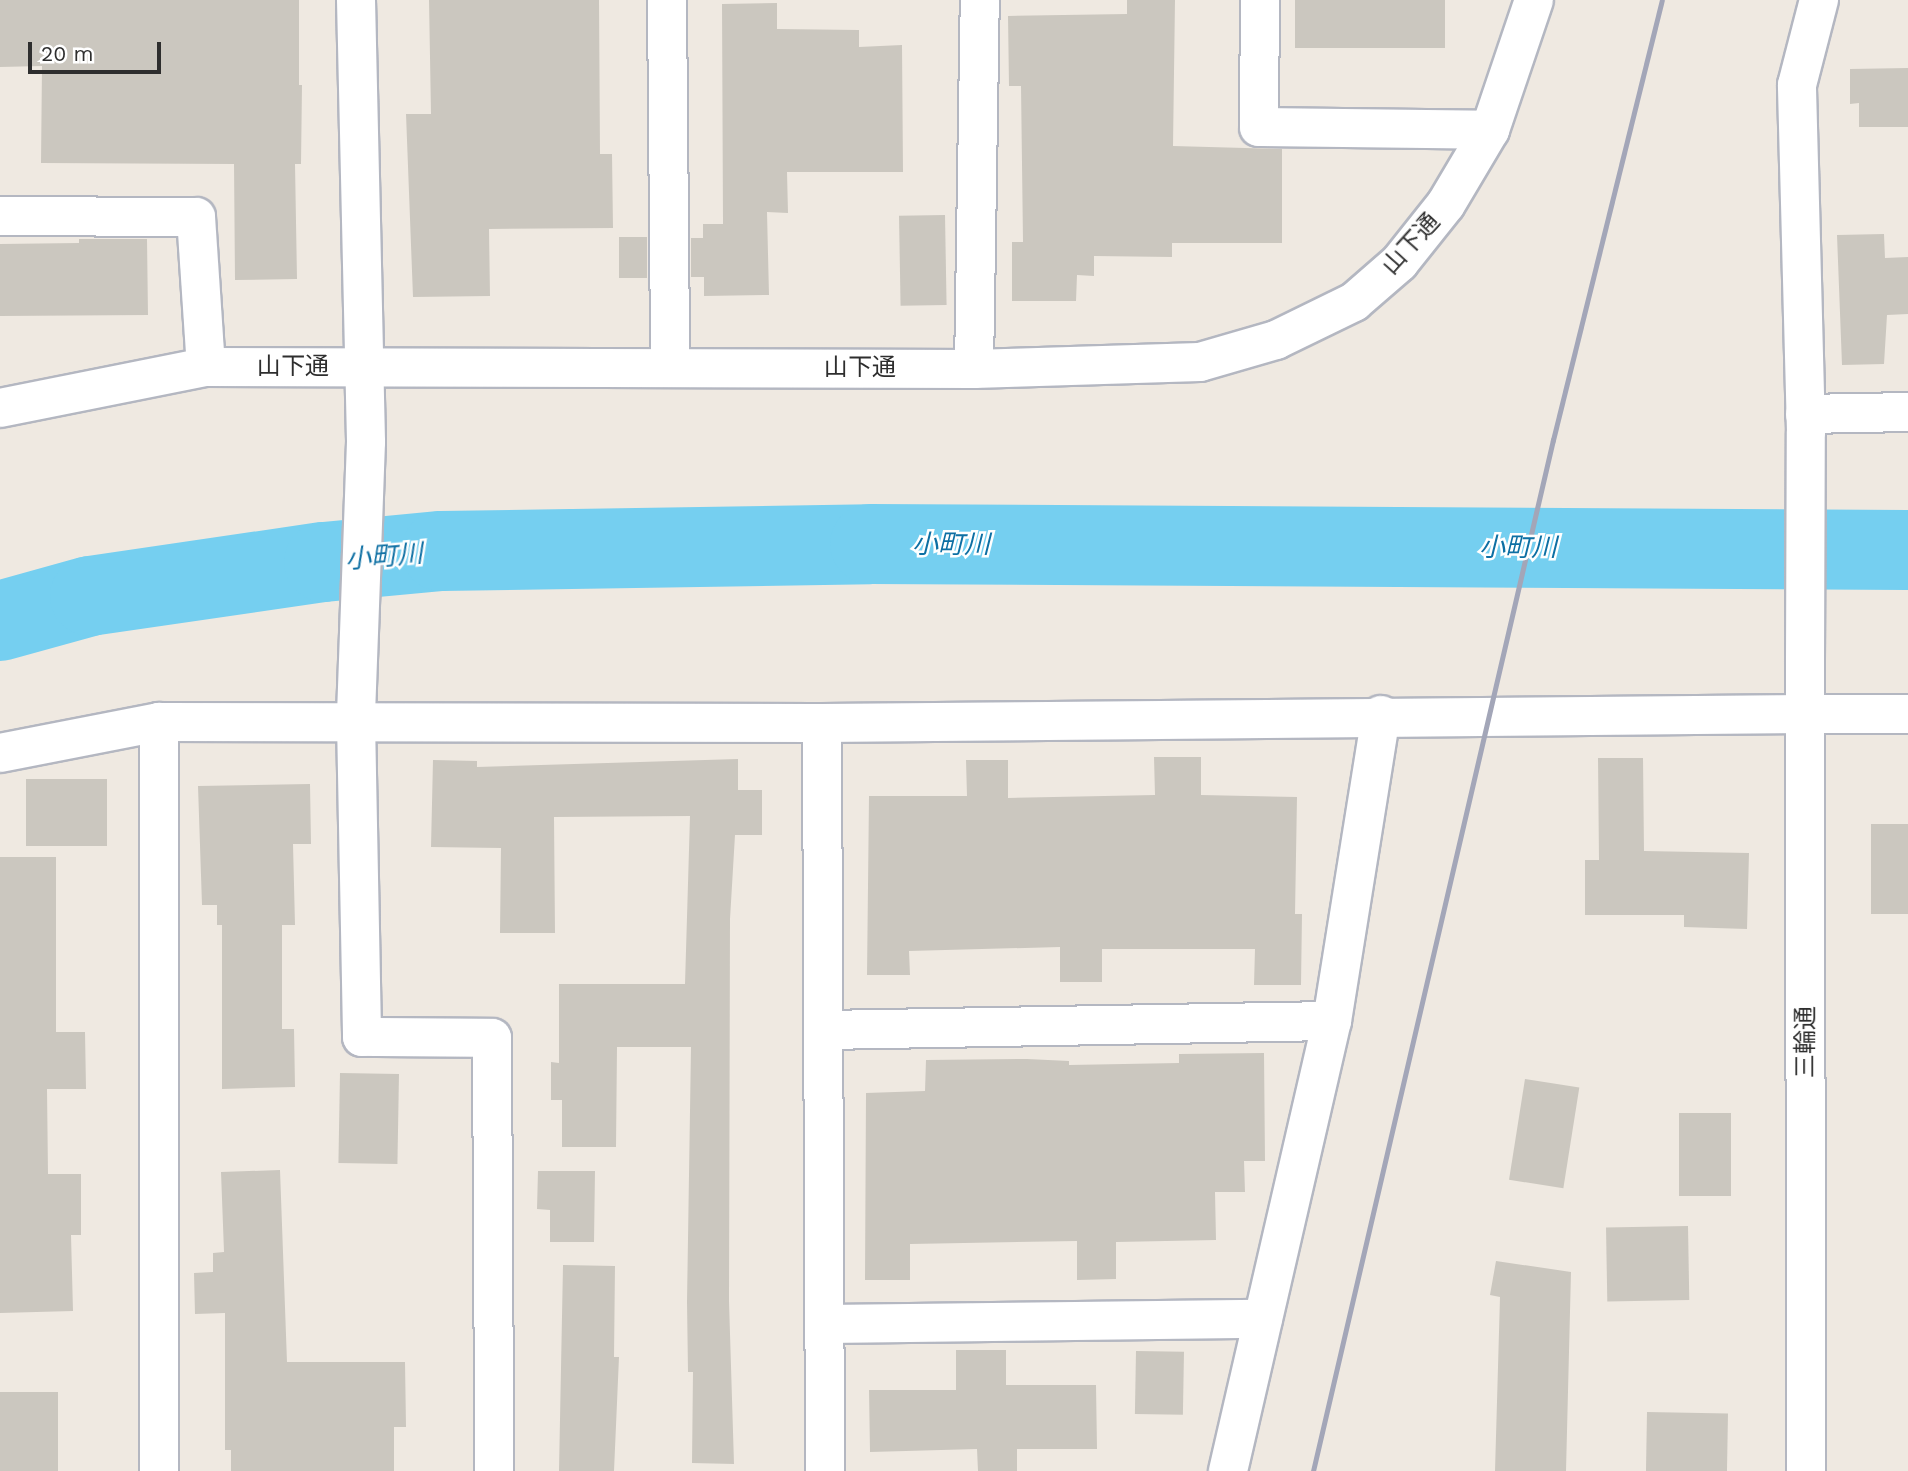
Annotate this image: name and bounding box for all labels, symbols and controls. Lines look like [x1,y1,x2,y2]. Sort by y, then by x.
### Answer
scale bar [32,28,164,72]
text: 20 m [41,41,93,66]
street label: 山下通 [1376,208,1446,280]
street label: 山下通 [257,353,329,381]
street label: 山下通 [824,354,896,382]
water label: 小町川 [912,529,990,561]
water label: 小町川 [1479,532,1557,564]
water label: 小町川 [344,538,424,576]
street label: 三輪通 [1792,1006,1820,1078]

